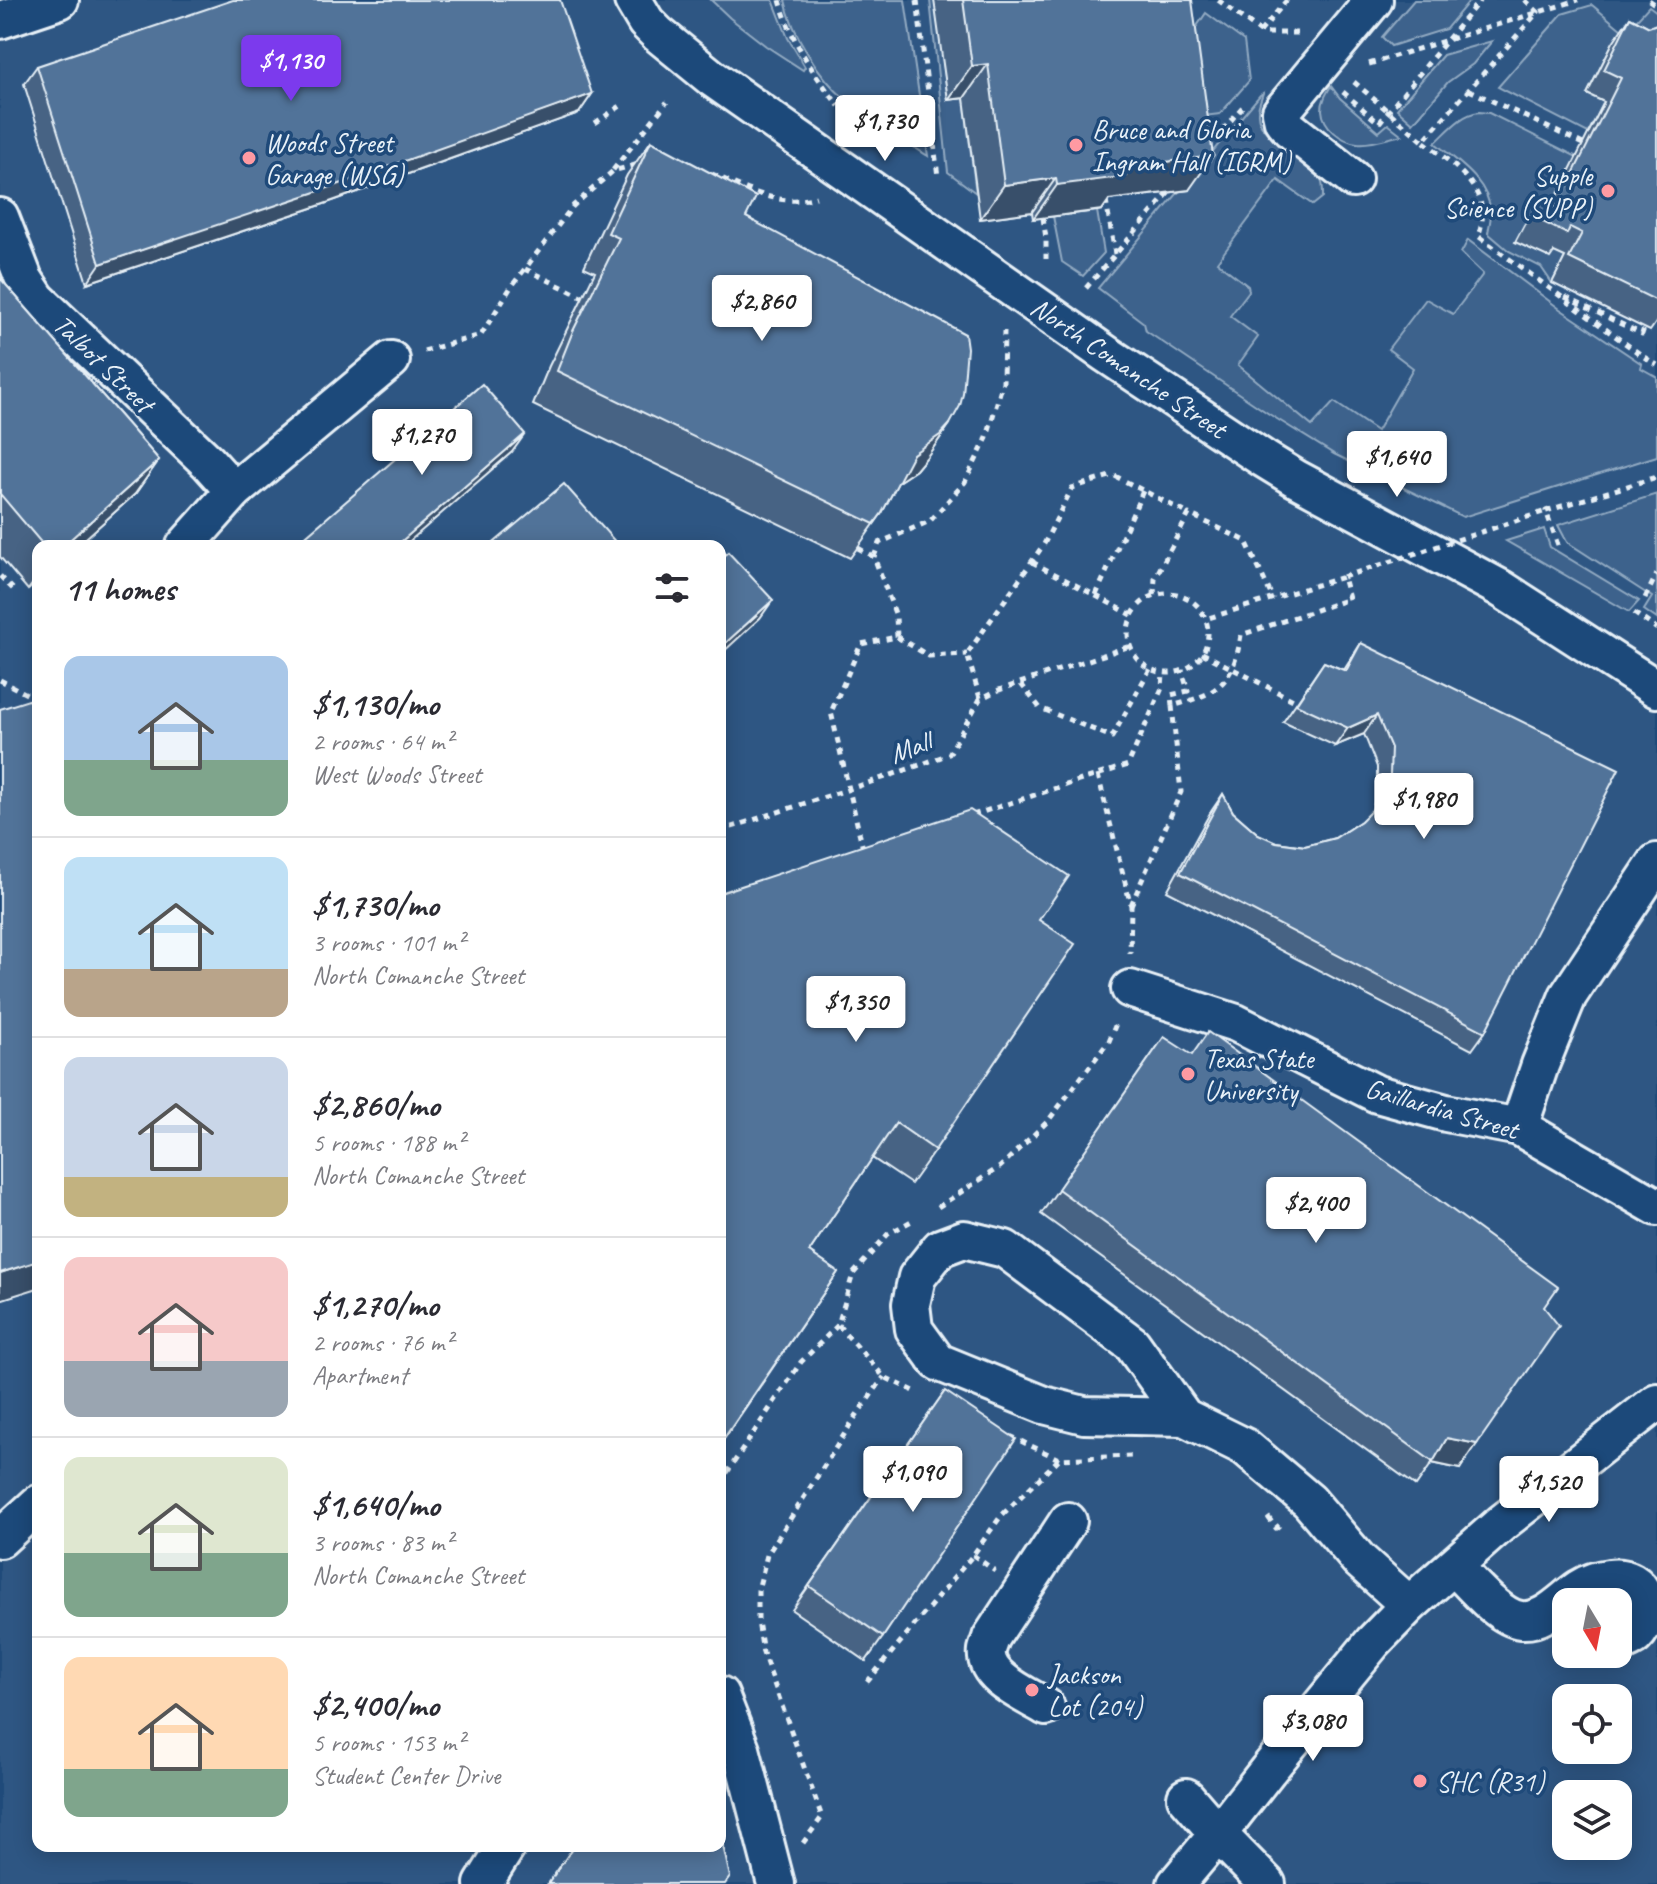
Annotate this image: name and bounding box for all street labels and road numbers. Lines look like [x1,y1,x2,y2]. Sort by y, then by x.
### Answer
street label: North Comanche Street [1024,289,1235,447]
street label: Talbot Street [46,307,164,422]
street label: Mall [884,722,941,771]
street label: Gaillardia Street [1362,1070,1525,1148]

